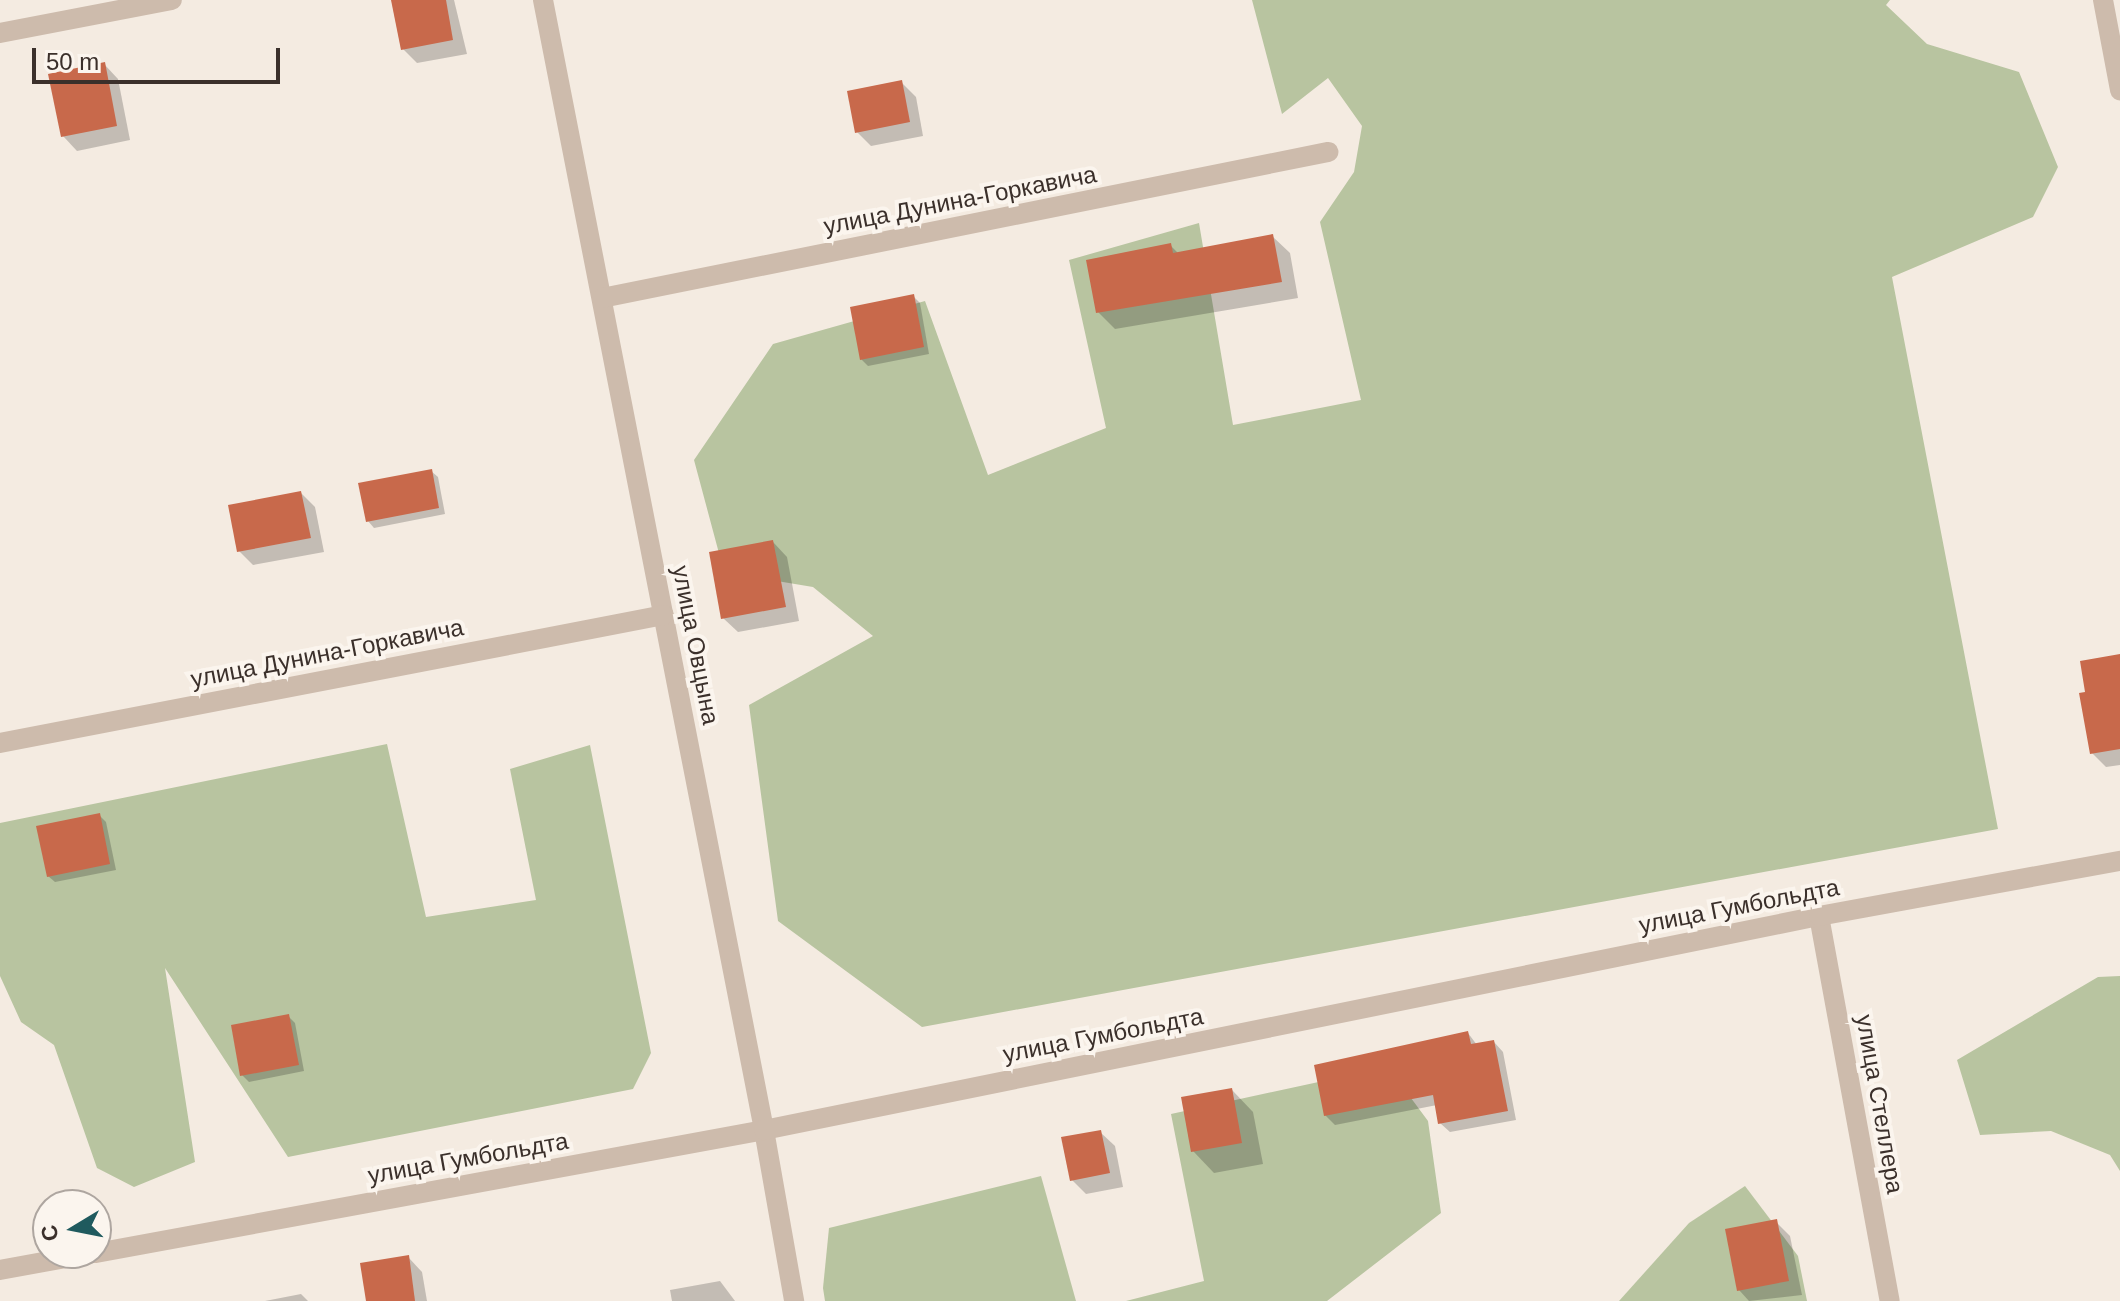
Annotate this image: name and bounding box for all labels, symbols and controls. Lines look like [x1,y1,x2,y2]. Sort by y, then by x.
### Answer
scale bar [36,32,284,82]
text: 50 m [46,48,99,75]
street label: улица Дунина-Горкавича [821,159,1099,241]
street label: улица Овцына [666,563,726,727]
street label: улица Дунина-Горкавича [188,612,466,694]
street label: улица Гумбольдта [1637,872,1841,940]
street label: улица Гумбольдта [1001,1001,1205,1069]
street label: улица Стеллера [1850,1012,1910,1196]
street label: улица Гумбольдта [365,1126,571,1190]
north arrow [32,1189,112,1269]
text: С [36,1223,64,1243]

